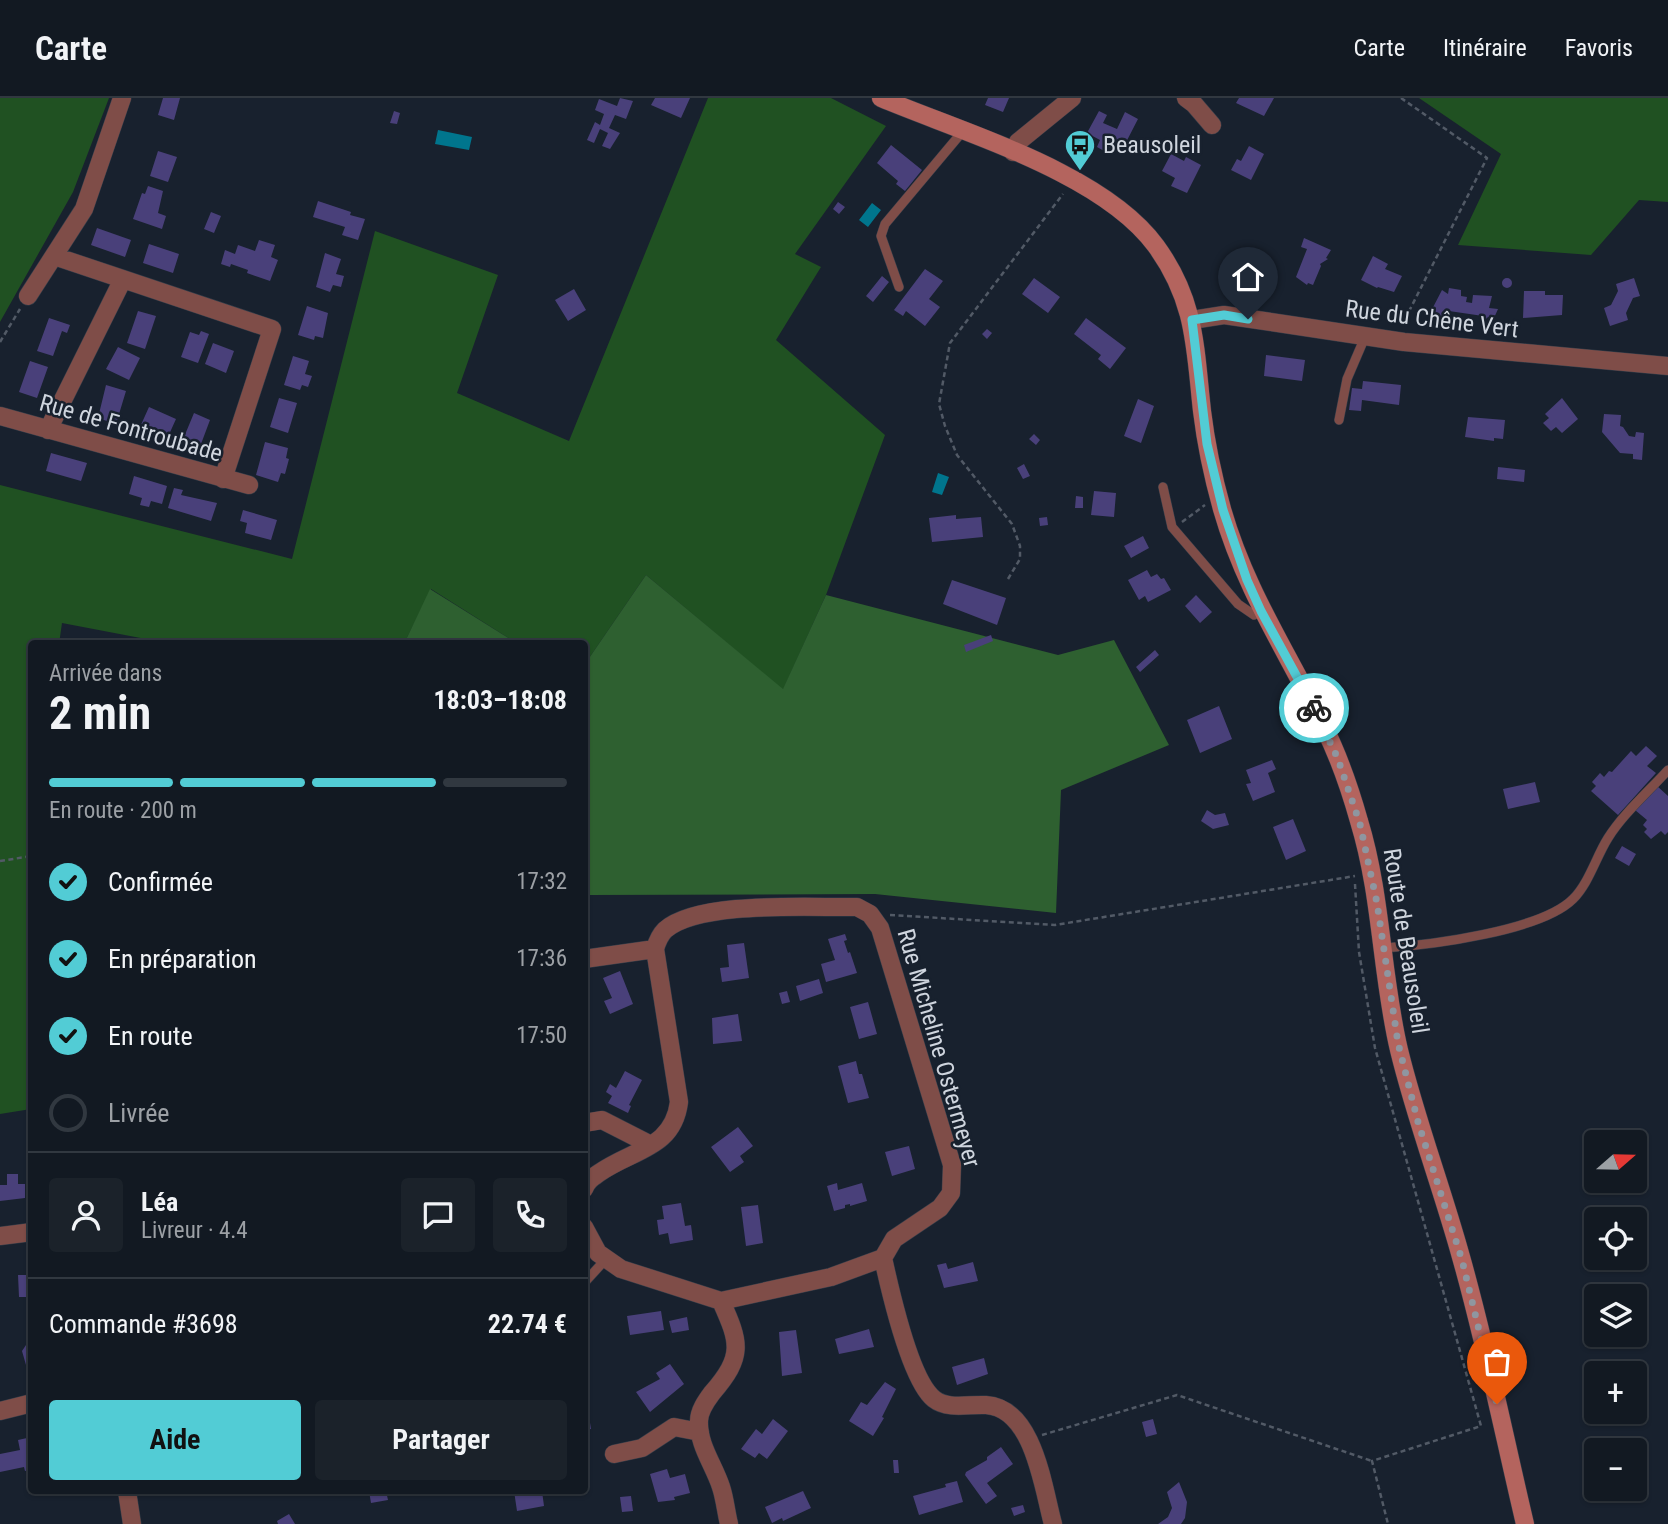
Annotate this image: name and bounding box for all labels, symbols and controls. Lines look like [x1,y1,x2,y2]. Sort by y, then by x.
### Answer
text: Carte [35,29,107,68]
text: Carte [1354,34,1405,62]
text: Itinéraire [1443,34,1527,62]
text: Favoris [1565,34,1633,62]
bus stop icon: Beausoleil [1063,128,1097,172]
place label: Beausoleil [1103,131,1201,159]
pin [1218,247,1278,319]
icon: home [1229,258,1267,296]
street label: Rue du Chêne Vert [1344,294,1520,344]
street label: Rue de Fontroubade [36,388,226,468]
text: Arrivée dans [49,660,162,687]
courier [1279,673,1349,743]
text: 18:03–18:08 [433,685,567,715]
text: 2 min [49,686,151,740]
icon: bike [1295,689,1333,727]
text: En route · 200 m [49,797,197,824]
street label: Route de Beausoleil [1378,846,1434,1036]
icon: check [49,863,87,901]
text: Confirmée [108,867,213,897]
text: 17:32 [516,868,567,895]
street label: Rue Micheline Ostermeyer [892,926,986,1170]
icon: check [49,940,87,978]
text: En préparation [108,944,257,974]
text: 17:36 [516,945,567,972]
icon: check [49,1017,87,1055]
text: En route [108,1021,193,1051]
text: 17:50 [516,1022,567,1049]
text: Livrée [108,1098,170,1128]
north arrow [1584,1130,1647,1194]
map controls [1584,1130,1647,1501]
button: person [49,1178,123,1252]
button: chat [401,1178,475,1252]
button: phone [493,1178,567,1252]
text: Léa [141,1187,178,1217]
button: locate [1584,1207,1647,1270]
text: Livreur · 4.4 [141,1217,248,1244]
button: layers [1584,1284,1647,1347]
text: Commande #3698 [49,1309,238,1339]
text: 22.74 € [488,1309,567,1339]
pin [1467,1332,1527,1404]
icon: bag [1478,1343,1516,1381]
button: + [1584,1361,1647,1424]
button: Aide [49,1400,301,1480]
button: Partager [315,1400,567,1480]
button: − [1584,1438,1647,1501]

